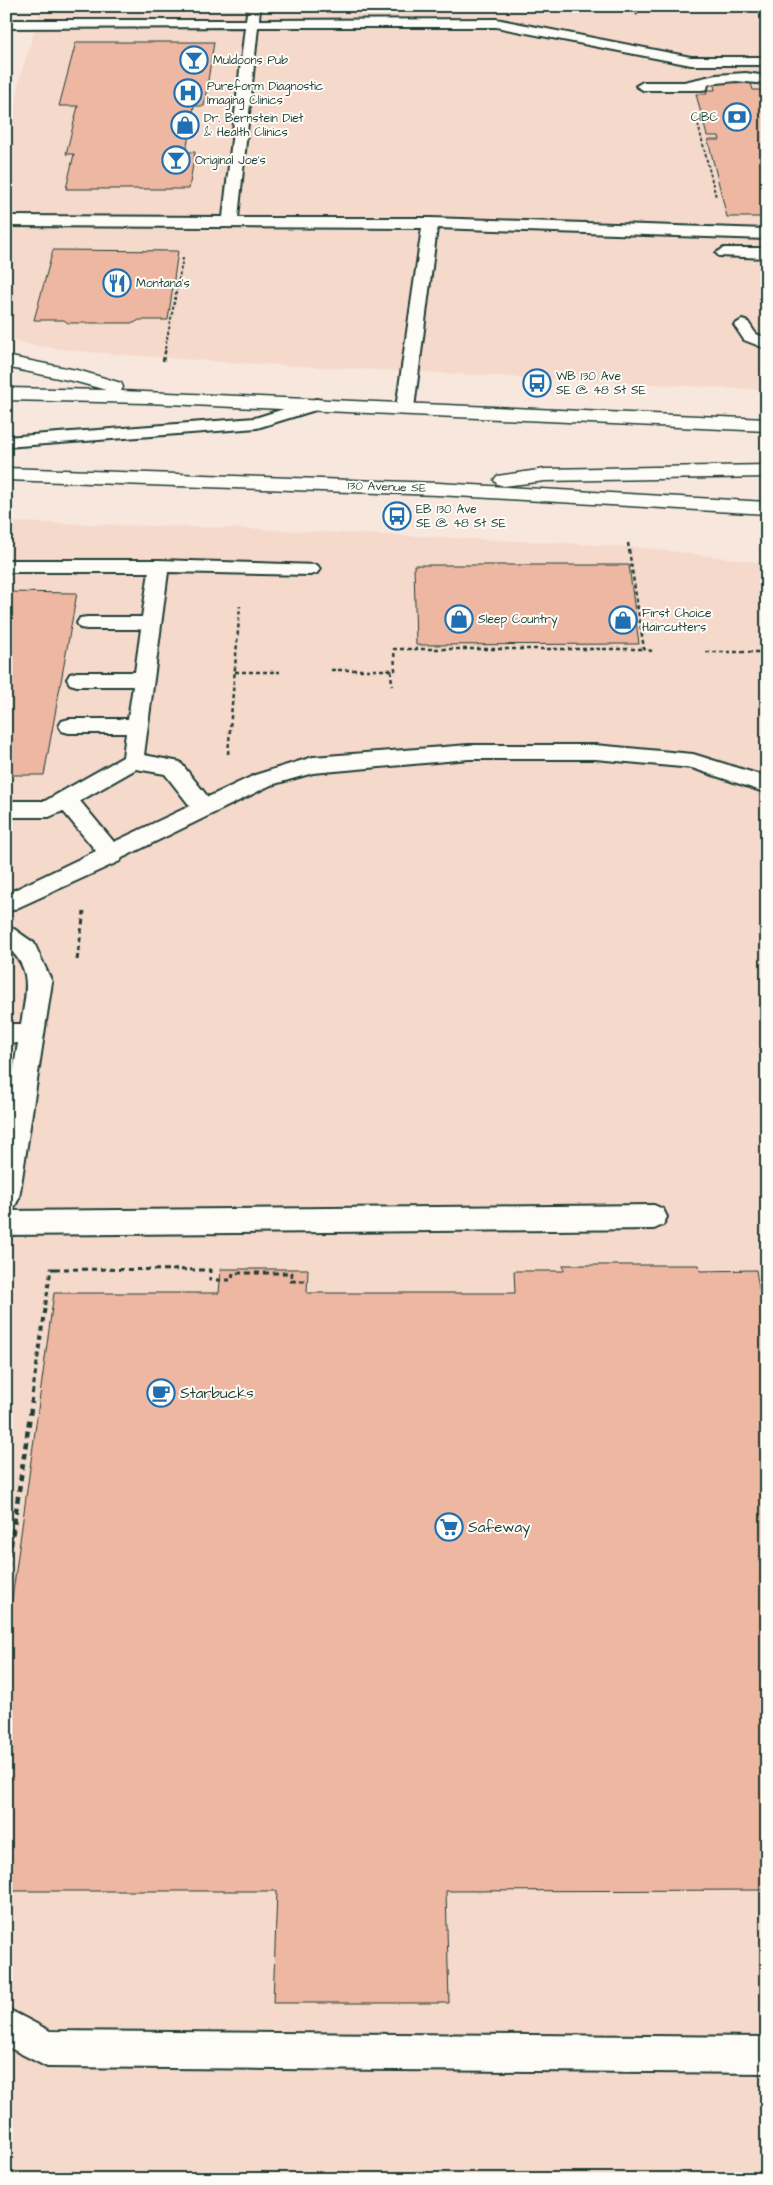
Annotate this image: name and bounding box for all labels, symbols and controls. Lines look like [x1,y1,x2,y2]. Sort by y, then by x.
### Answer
bar icon: Muldoons Pub [179,45,209,75]
place label: Muldoons Pub [213,52,288,69]
hospital icon: Pureform Diagnostic Imaging Clinics [173,78,203,108]
place label: Pureform Diagnostic Imaging Clinics [207,78,324,110]
bank icon: CIBC [722,102,752,132]
place label: CIBC [691,109,719,126]
shop icon: Dr. Bernstein Diet & Health Clinics [170,110,200,140]
place label: Dr. Bernstein Diet & Health Clinics [204,110,304,141]
bar icon: Original Joe's [161,145,191,175]
place label: Original Joe's [195,152,266,170]
restaurant icon: Montana's [102,268,132,298]
place label: Montana's [136,275,190,292]
bus stop icon: WB 130 Ave SE @ 48 St SE [522,368,552,398]
place label: WB 130 Ave SE @ 48 St SE [556,368,646,399]
street label: 130 Avenue SE [347,477,427,497]
bus stop icon: EB 130 Ave SE @ 48 St SE [382,501,412,531]
place label: EB 130 Ave SE @ 48 St SE [416,501,506,532]
shop icon: Sleep Country [444,604,474,634]
shop icon: First Choice Haircutters [608,605,638,635]
place label: First Choice Haircutters [642,605,712,636]
place label: Sleep Country [478,611,558,629]
cafe icon: Starbucks [146,1378,176,1408]
place label: Starbucks [180,1383,254,1404]
supermarket icon: Safeway [434,1512,464,1542]
place label: Safeway [468,1517,530,1539]

